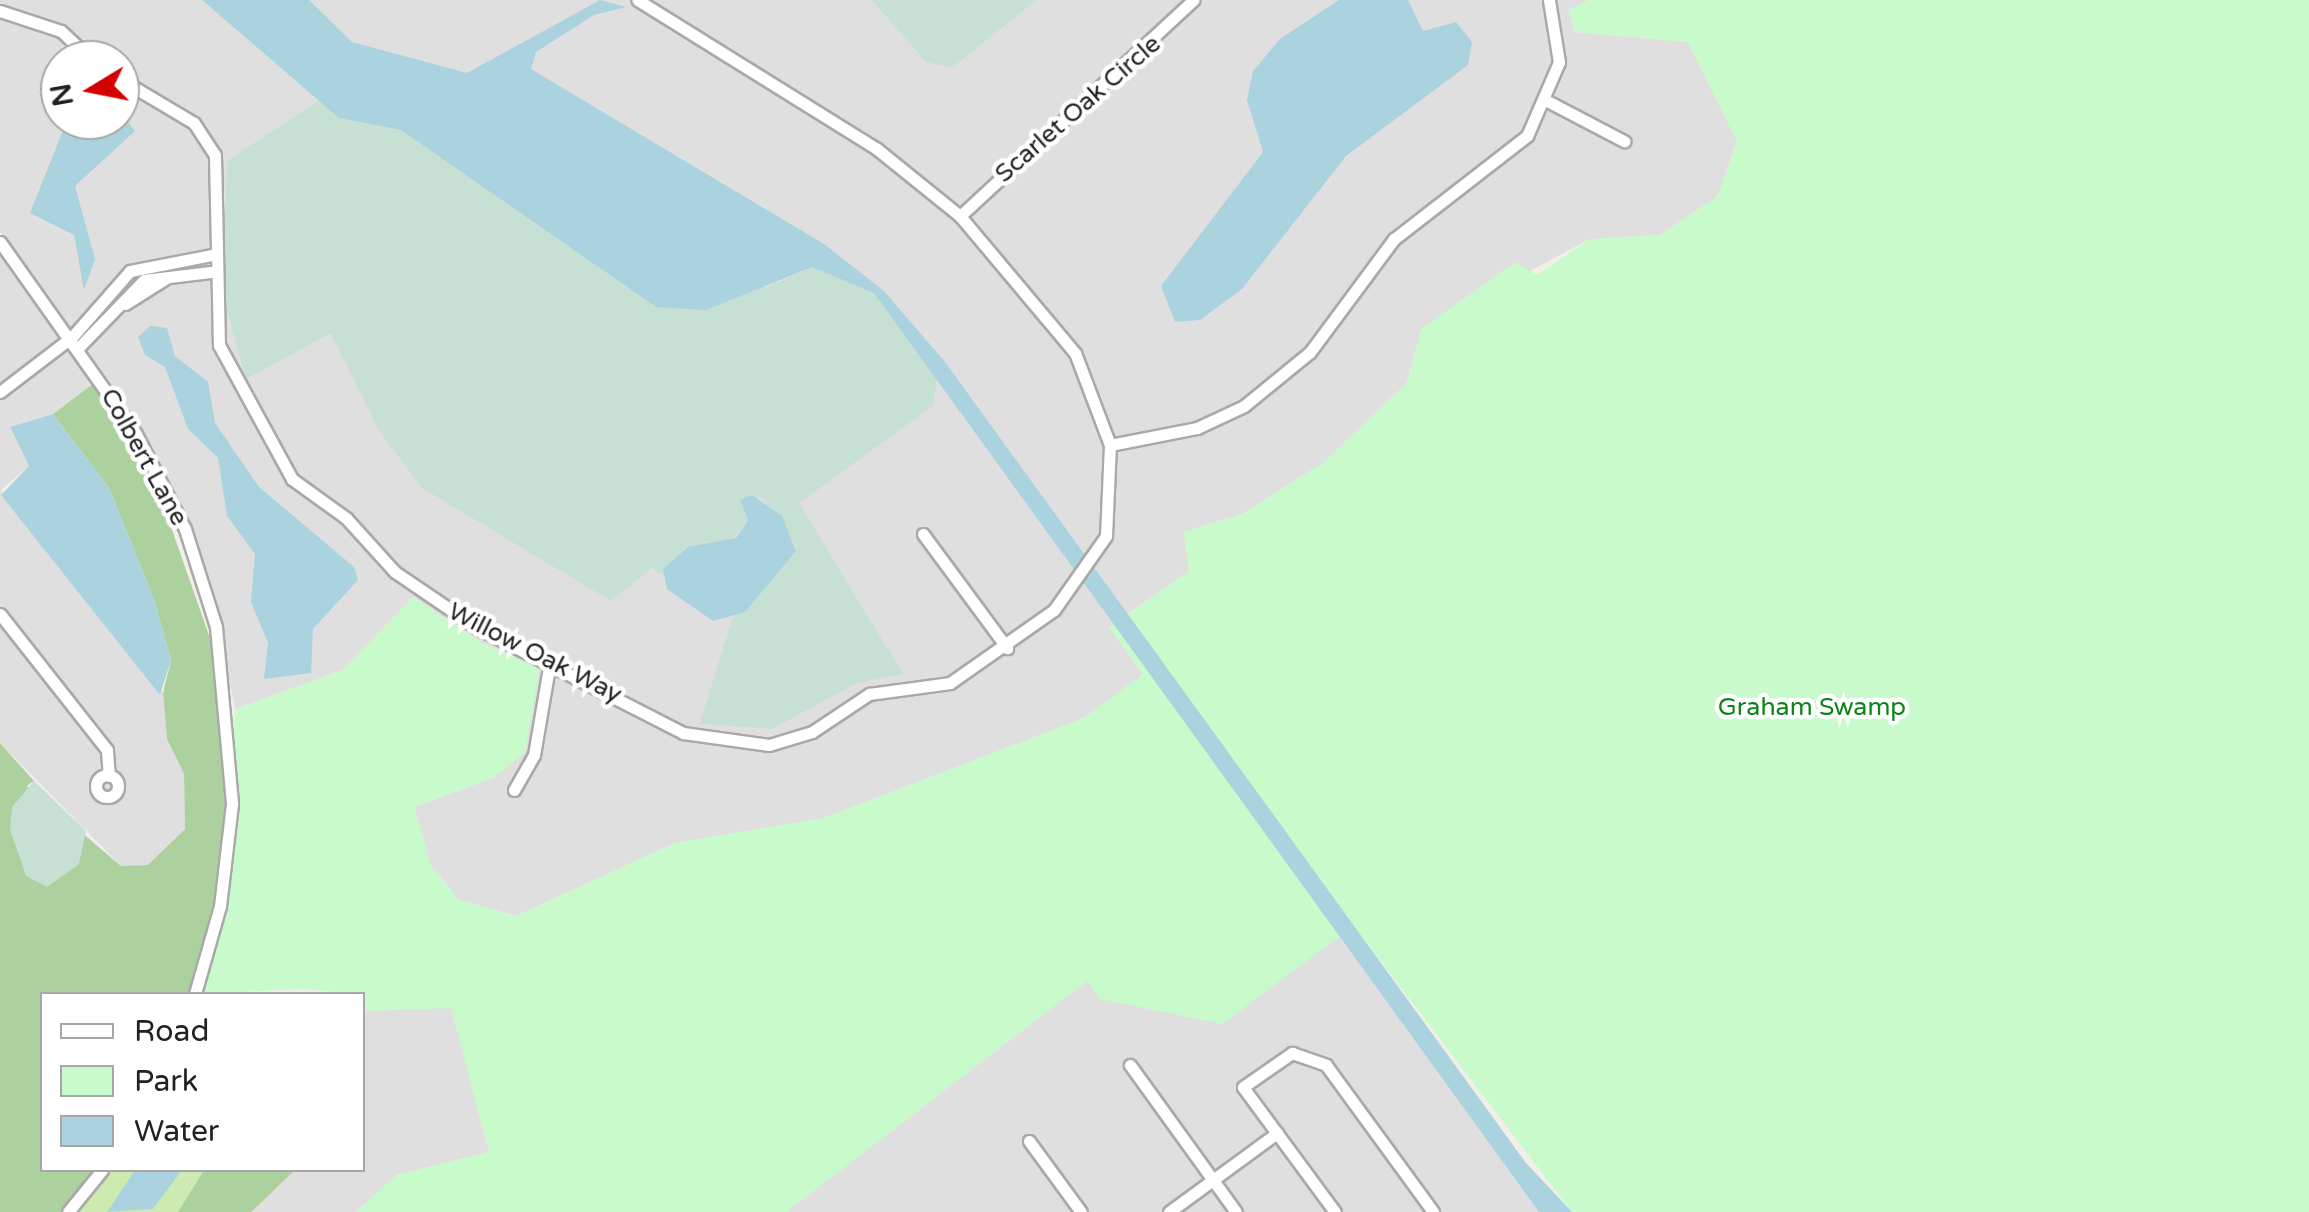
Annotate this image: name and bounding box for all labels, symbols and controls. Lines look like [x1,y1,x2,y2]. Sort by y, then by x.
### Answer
street label: Scarlet Oak Circle [989,29,1167,189]
north arrow [40,40,140,140]
text: N [44,81,81,109]
street label: Colbert Lane [94,383,194,531]
street label: Willow Oak Way [443,596,627,710]
park label: Graham Swamp [1718,692,1906,722]
legend [40,992,365,1172]
text: Road [134,1013,209,1050]
text: Park [134,1063,198,1100]
text: Water [134,1113,219,1150]

